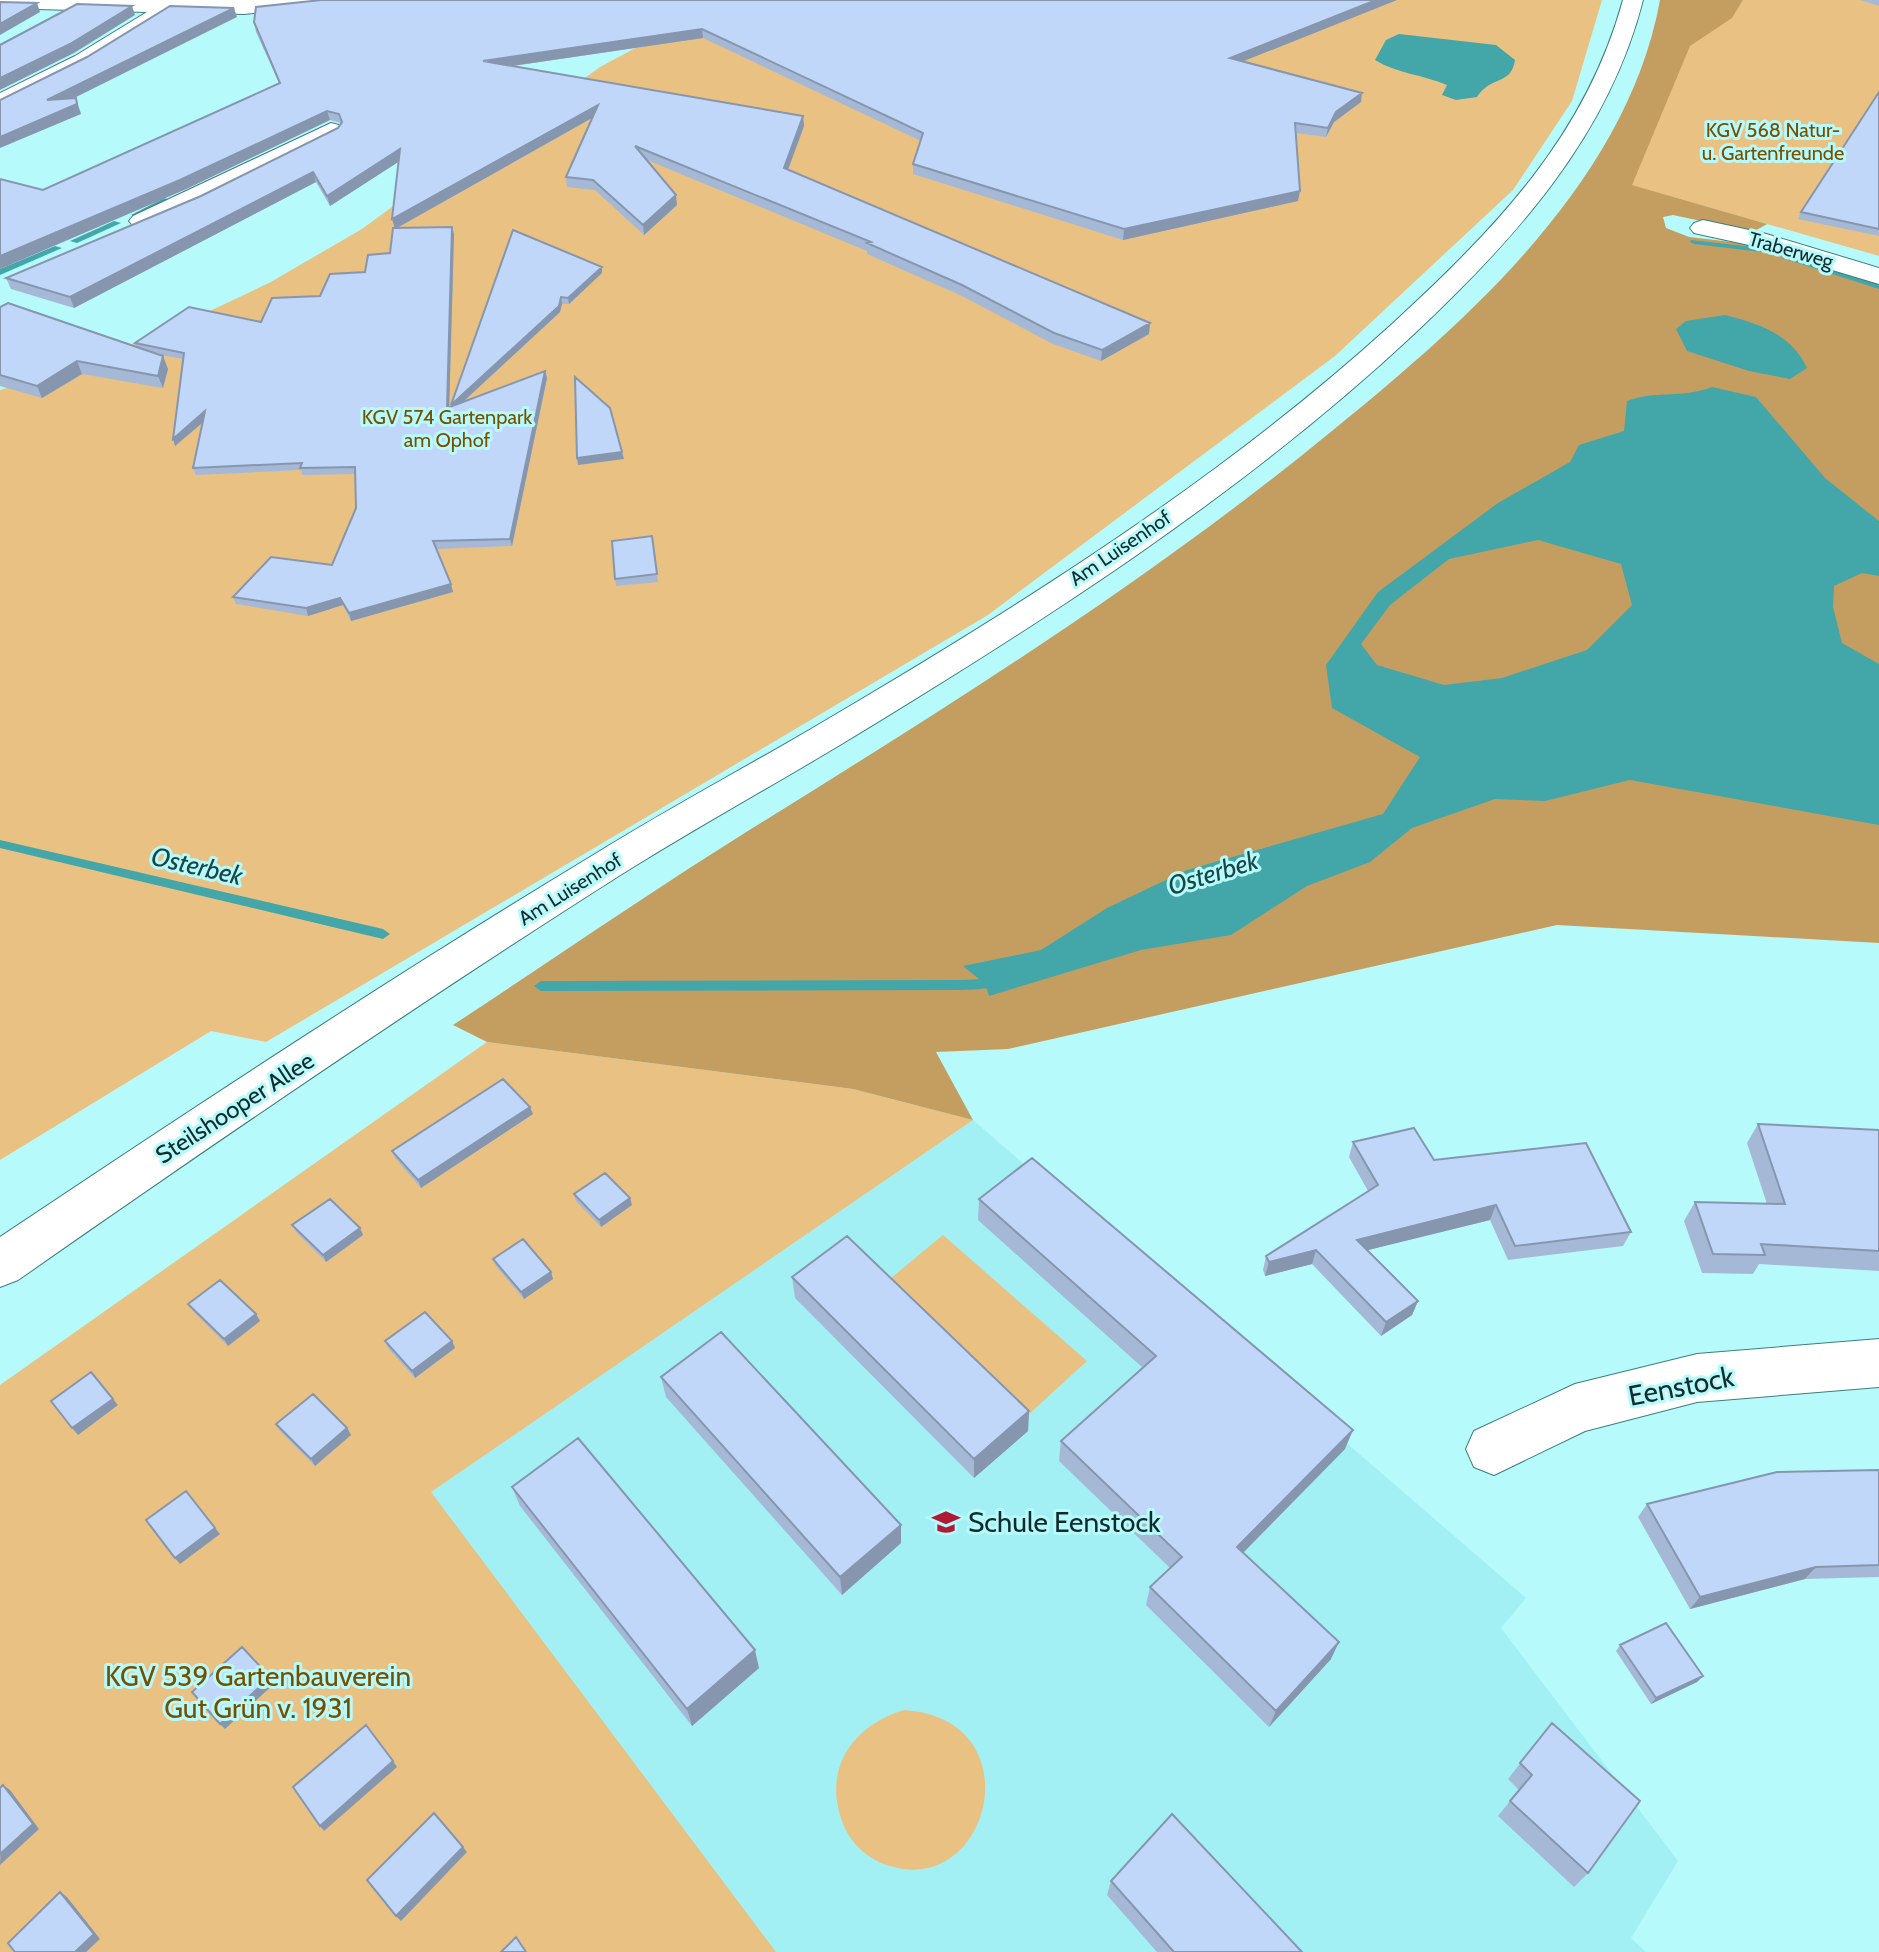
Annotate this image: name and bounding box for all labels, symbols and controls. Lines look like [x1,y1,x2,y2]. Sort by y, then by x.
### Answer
park label: KGV 568 Natur- u. Gartenfreunde [1702,118,1844,165]
street label: Traberweg [1746,226,1837,274]
park label: KGV 574 Gartenpark am Ophof [362,405,532,452]
street label: Am Luisenhof [1065,505,1176,591]
water label: Osterbek [148,840,247,892]
water label: Osterbek [1164,844,1263,902]
street label: Am Luisenhof [514,848,626,930]
street label: Steilshooper Allee [150,1046,319,1170]
street label: Eenstock [1625,1359,1737,1413]
place label: Schule Eenstock [968,1505,1161,1539]
school or university icon: Schule Eenstock [931,1507,961,1537]
park label: KGV 539 Gartenbauverein Gut Grün v. 1931 [105,1659,411,1725]

